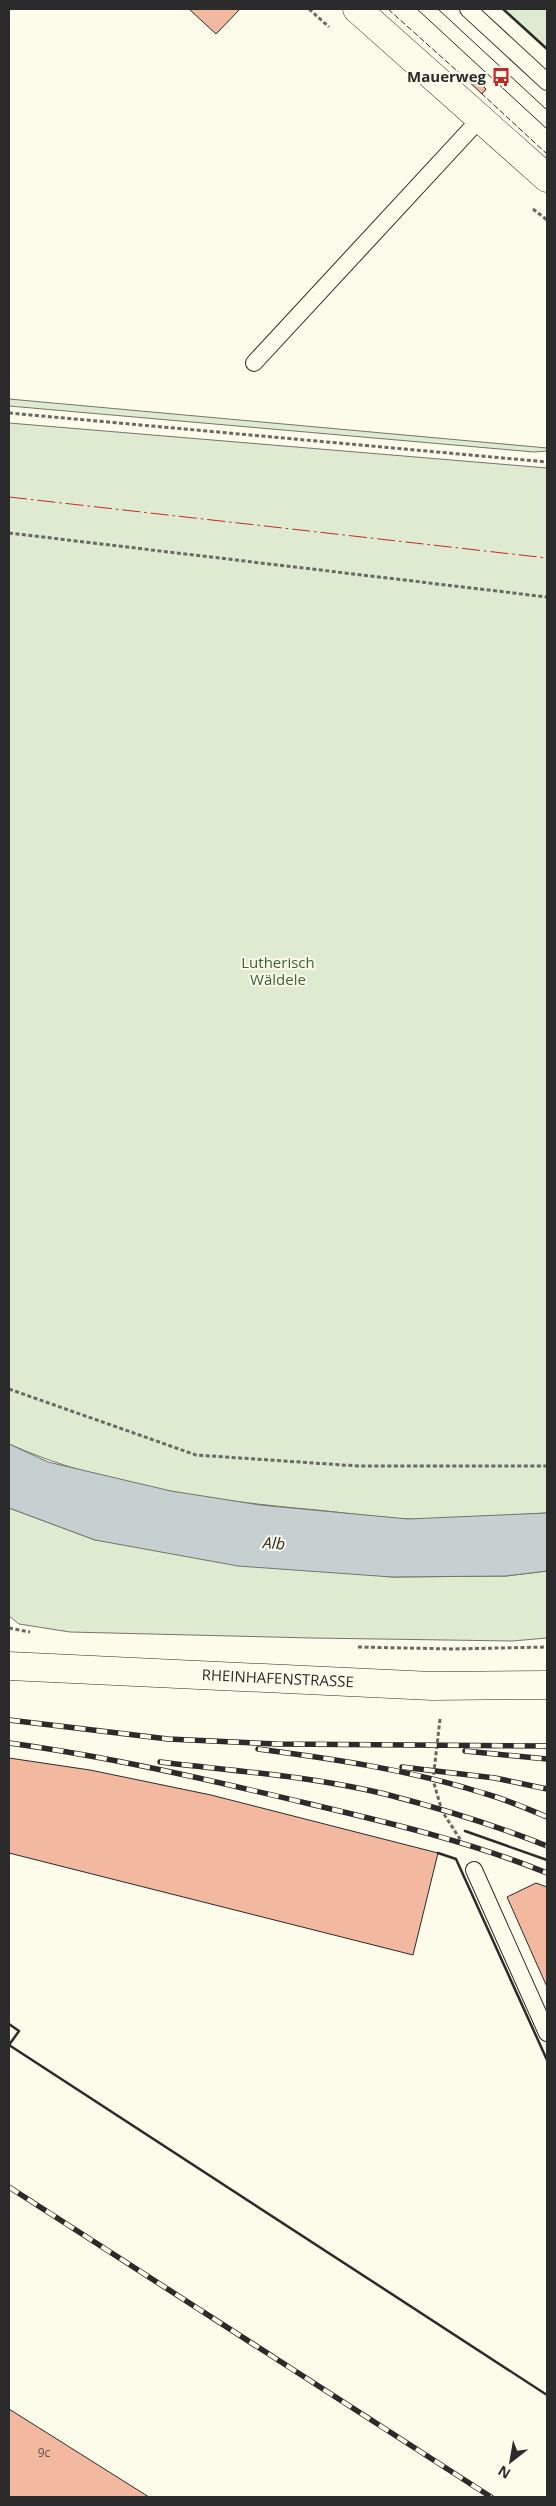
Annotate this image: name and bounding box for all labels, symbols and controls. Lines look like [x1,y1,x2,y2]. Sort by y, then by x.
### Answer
place label: Mauerweg [407,66,487,86]
bus stop icon: Mauerweg [490,66,512,88]
park label: Lutherisch Wäldele [241,952,315,989]
water label: Alb [261,1531,286,1555]
street label: RHEINHAFENSTRASSE [201,1664,354,1691]
north arrow [486,2436,536,2486]
house number: 9c [38,2444,51,2461]
text: N [494,2461,514,2484]

